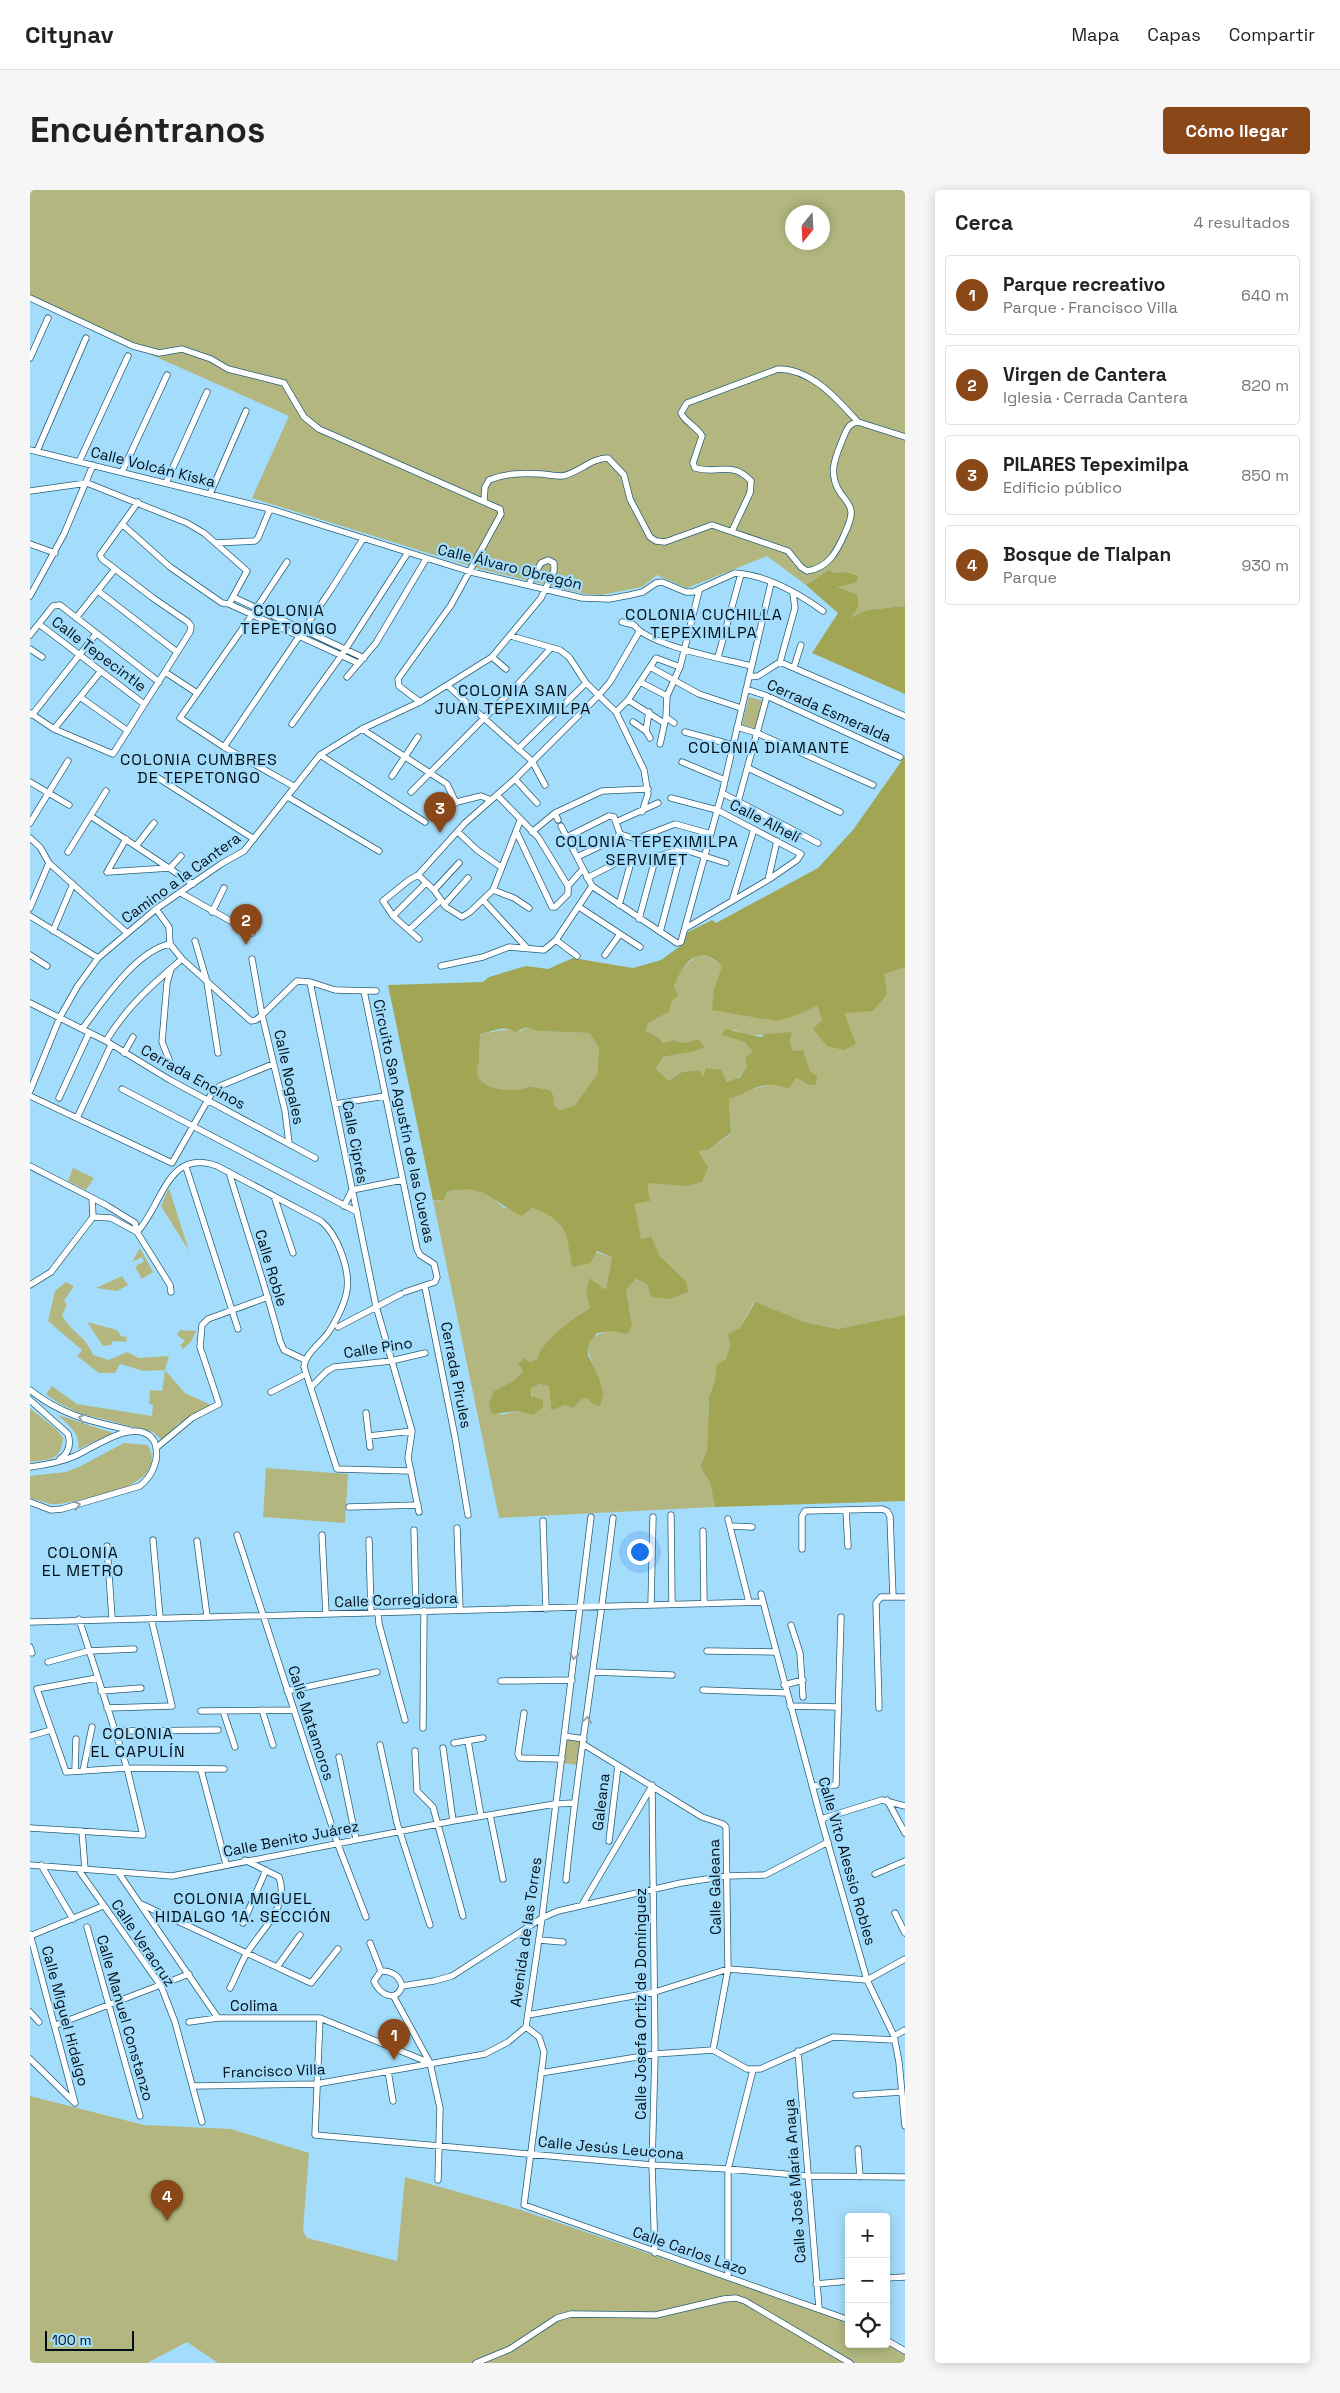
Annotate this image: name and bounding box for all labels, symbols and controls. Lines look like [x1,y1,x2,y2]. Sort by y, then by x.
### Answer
text: Citynav [25,19,114,50]
text: Mapa [1071,23,1119,46]
text: Capas [1147,23,1201,46]
text: Compartir [1229,23,1315,46]
button: Cómo llegar [1163,107,1310,154]
text: Encuéntranos [30,108,265,152]
north arrow [785,205,830,250]
text: Cerca [955,209,1013,236]
text: 4 resultados [1194,212,1290,233]
text: Parque recreativo [1003,272,1165,297]
text: 1 [968,285,976,306]
text: 640 m [1241,285,1289,306]
text: Parque · Francisco Villa [1003,297,1178,318]
text: Virgen de Cantera [1003,362,1167,387]
text: 2 [967,375,977,396]
text: 820 m [1241,375,1289,396]
text: Iglesia · Cerrada Cantera [1003,387,1188,408]
street label: Calle Volcán Kiska [89,442,218,491]
text: PILARES Tepeximilpa [1003,452,1189,477]
text: 3 [967,465,977,486]
text: 850 m [1241,465,1289,486]
text: Edificio público [1003,477,1122,498]
street label: Calle Álvaro Obregón [436,539,584,594]
text: Bosque de Tlalpan [1003,542,1171,567]
text: 4 [967,555,977,576]
text: 930 m [1241,555,1289,576]
text: Parque [1003,567,1057,588]
district label: COLONIA TEPETONGO [240,600,338,639]
district label: COLONIA CUCHILLA TEPEXIMILPA [625,604,783,643]
street label: Calle Tepecintle [48,612,151,695]
street label: Cerrada Esmeralda [764,675,895,747]
district label: COLONIA SAN JUAN TEPEXIMILPA [435,680,591,719]
district label: COLONIA DIAMANTE [688,737,850,758]
district label: COLONIA CUMBRES DE TEPETONGO [120,749,278,788]
pin: 3 [424,792,456,833]
street label: Calle Alhelí [727,795,804,847]
street label: Camino a la Cantera [117,828,244,927]
district label: COLONIA TEPEXIMILPA SERVIMET [555,831,739,870]
pin: 2 [230,904,262,945]
street label: Circuito San Agustín de las Cuevas [369,997,440,1245]
street label: Calle Nogales [270,1028,309,1126]
street label: Cerrada Encinos [138,1040,249,1113]
street label: Calle Ciprés [338,1099,373,1185]
street label: Calle Roble [251,1227,292,1309]
street label: Cerrada Pirules [437,1320,476,1430]
street label: Calle Pino [342,1333,414,1362]
one-way arrow [78,1414,86,1424]
one-way arrow [72,1500,81,1511]
your location [627,1539,653,1565]
district label: COLONIA EL METRO [42,1542,124,1581]
street label: Calle Corregidora [334,1588,458,1611]
one-way arrow [569,1652,580,1660]
street label: Calle Matamoros [284,1663,339,1783]
one-way arrow [581,1716,592,1724]
district label: COLONIA EL CAPULÍN [90,1723,186,1762]
street label: Galeana [588,1772,613,1832]
street label: Calle Vito Alessio Robles [814,1775,881,1947]
street label: Calle Benito Juárez [221,1816,360,1861]
street label: Calle Galeana [704,1839,725,1935]
street label: Avenida de las Torres [506,1856,545,2008]
district label: COLONIA MIGUEL HIDALGO 1A. SECCIÓN [155,1888,331,1927]
street label: Calle Josefa Ortiz de Domínguez [631,1888,650,2120]
street label: Calle Veracruz [107,1895,180,1990]
street label: Calle Manuel Constanzo [93,1933,158,2103]
street label: Calle Miguel Hidalgo [38,1944,93,2088]
street label: Colima [230,1996,278,2015]
pin: 1 [378,2019,410,2060]
street label: Francisco Villa [222,2059,326,2082]
street label: Calle José María Anaya [779,2098,810,2264]
street label: Calle Jesús Leucona [537,2132,685,2163]
pin: 4 [151,2180,183,2221]
map controls [845,2213,890,2348]
button: + [845,2213,890,2258]
street label: Calle Carlos Lazo [630,2222,750,2279]
button: − [845,2258,890,2303]
button: locate [845,2303,890,2348]
scale bar [45,2328,134,2351]
text: 100 m [52,2331,91,2349]

